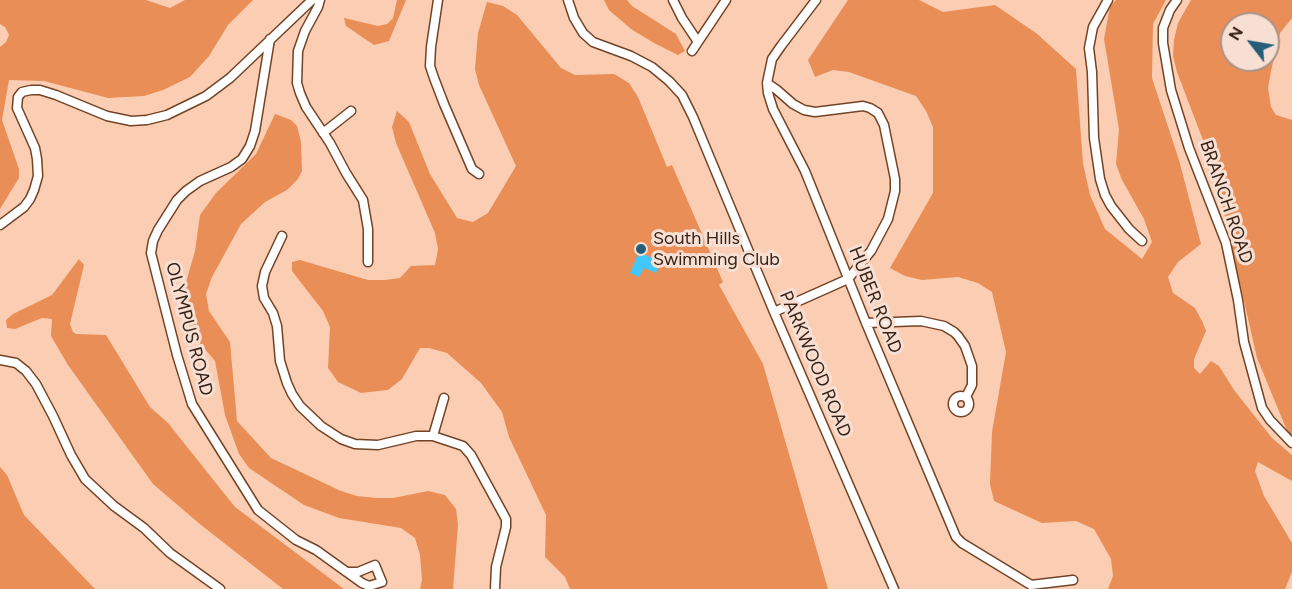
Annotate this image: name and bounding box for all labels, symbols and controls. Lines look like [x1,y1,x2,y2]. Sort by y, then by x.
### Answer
north arrow [1220,12,1280,72]
text: N [1225,23,1247,44]
street label: BRANCH ROAD [1195,137,1257,267]
place label: South Hills Swimming Club [653,228,780,270]
marker: South Hills Swimming Club [634,242,648,256]
street label: HUBER ROAD [844,243,906,357]
street label: OLYMPUS ROAD [161,260,217,398]
street label: PARKWOOD ROAD [774,288,856,440]

